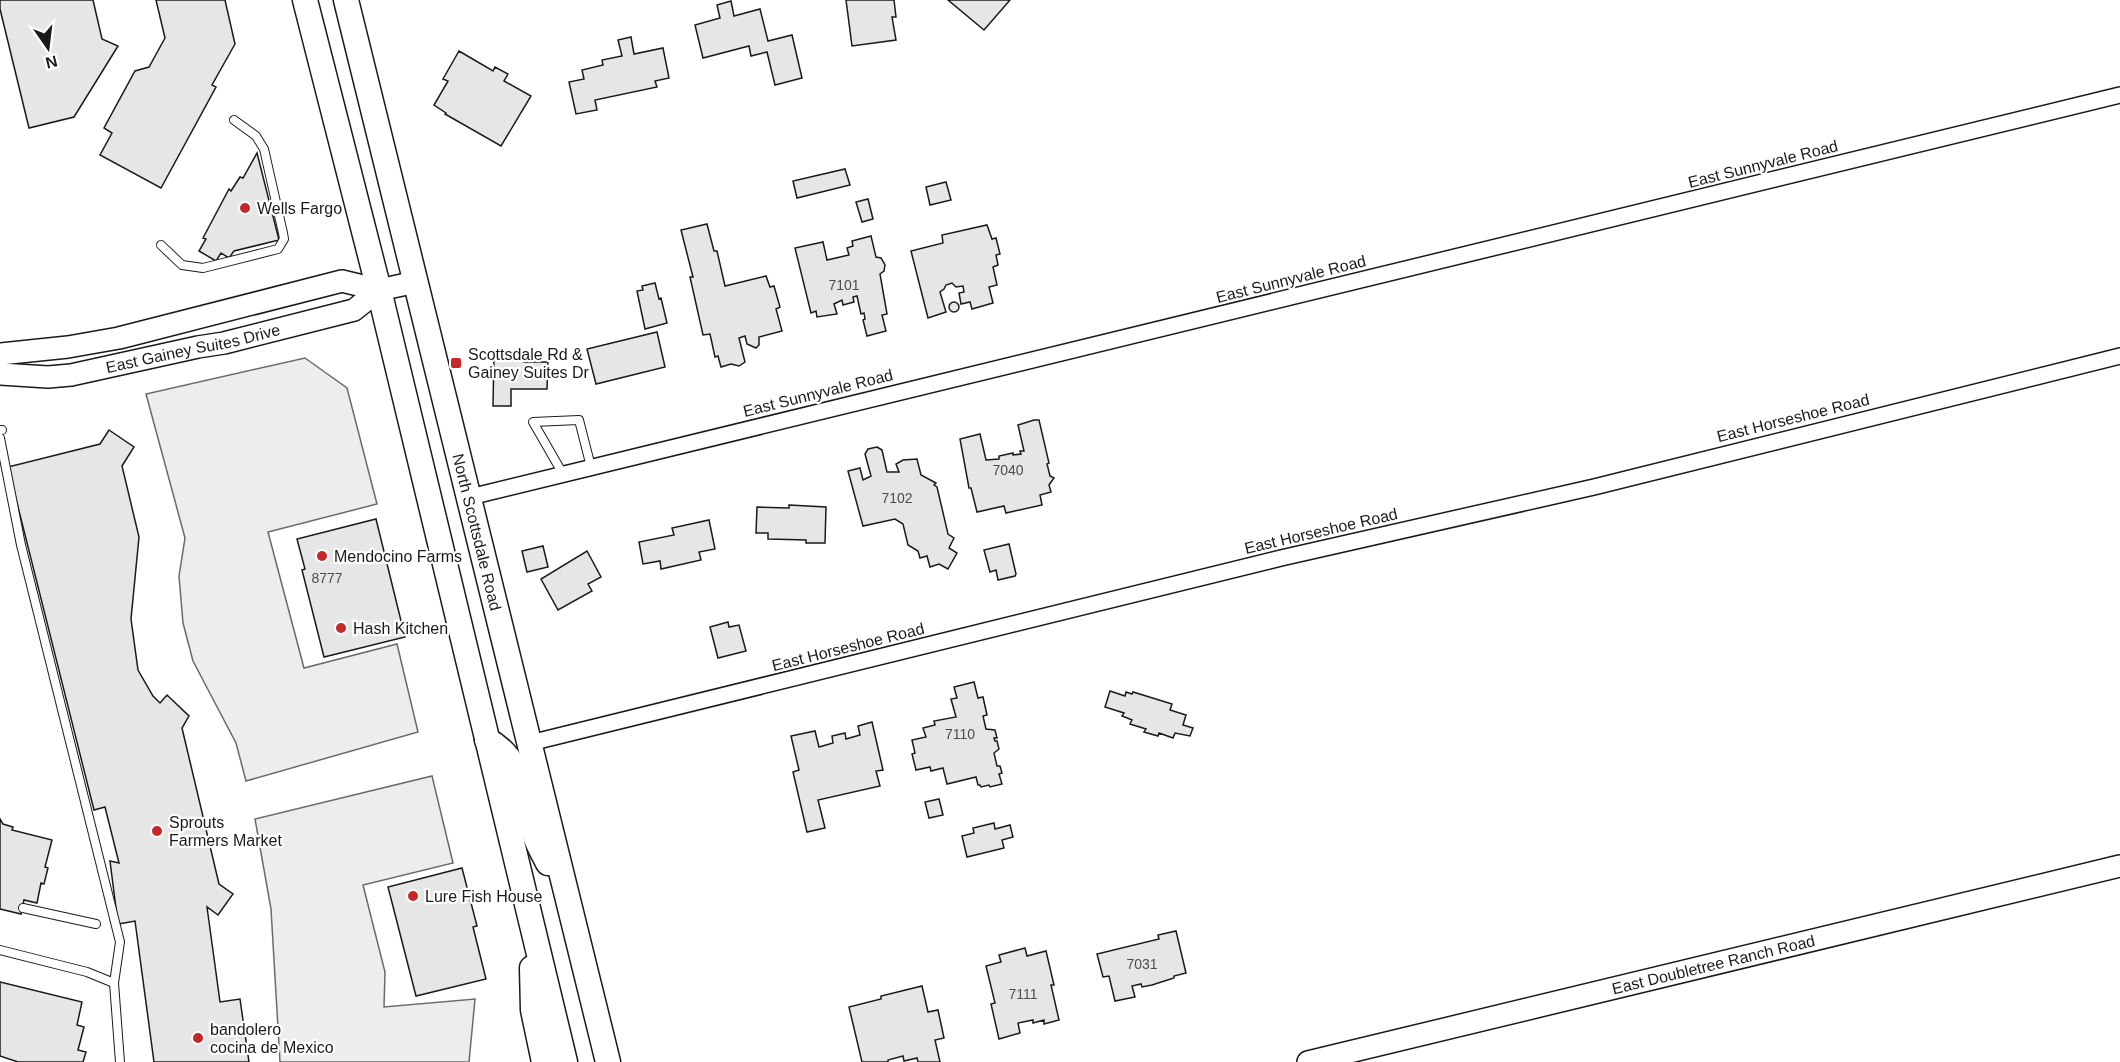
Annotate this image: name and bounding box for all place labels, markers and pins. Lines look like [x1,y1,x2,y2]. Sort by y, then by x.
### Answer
place label: Wells Fargo [257,200,342,217]
marker: Wells Fargo [238,201,252,215]
place label: Scottsdale Rd & Gainey Suites Dr [468,346,590,381]
marker: Scottsdale Rd & Gainey Suites Dr [449,356,463,370]
place label: Mendocino Farms [334,548,462,565]
marker: Mendocino Farms [315,549,329,563]
place label: Hash Kitchen [353,620,448,637]
marker: Hash Kitchen [334,621,348,635]
place label: Sprouts Farmers Market [169,814,282,849]
marker: Sprouts Farmers Market [150,824,164,838]
place label: Lure Fish House [425,888,542,905]
marker: Lure Fish House [406,889,420,903]
place label: bandolero cocina de Mexico [210,1021,334,1056]
marker: bandolero cocina de Mexico [191,1031,205,1045]

